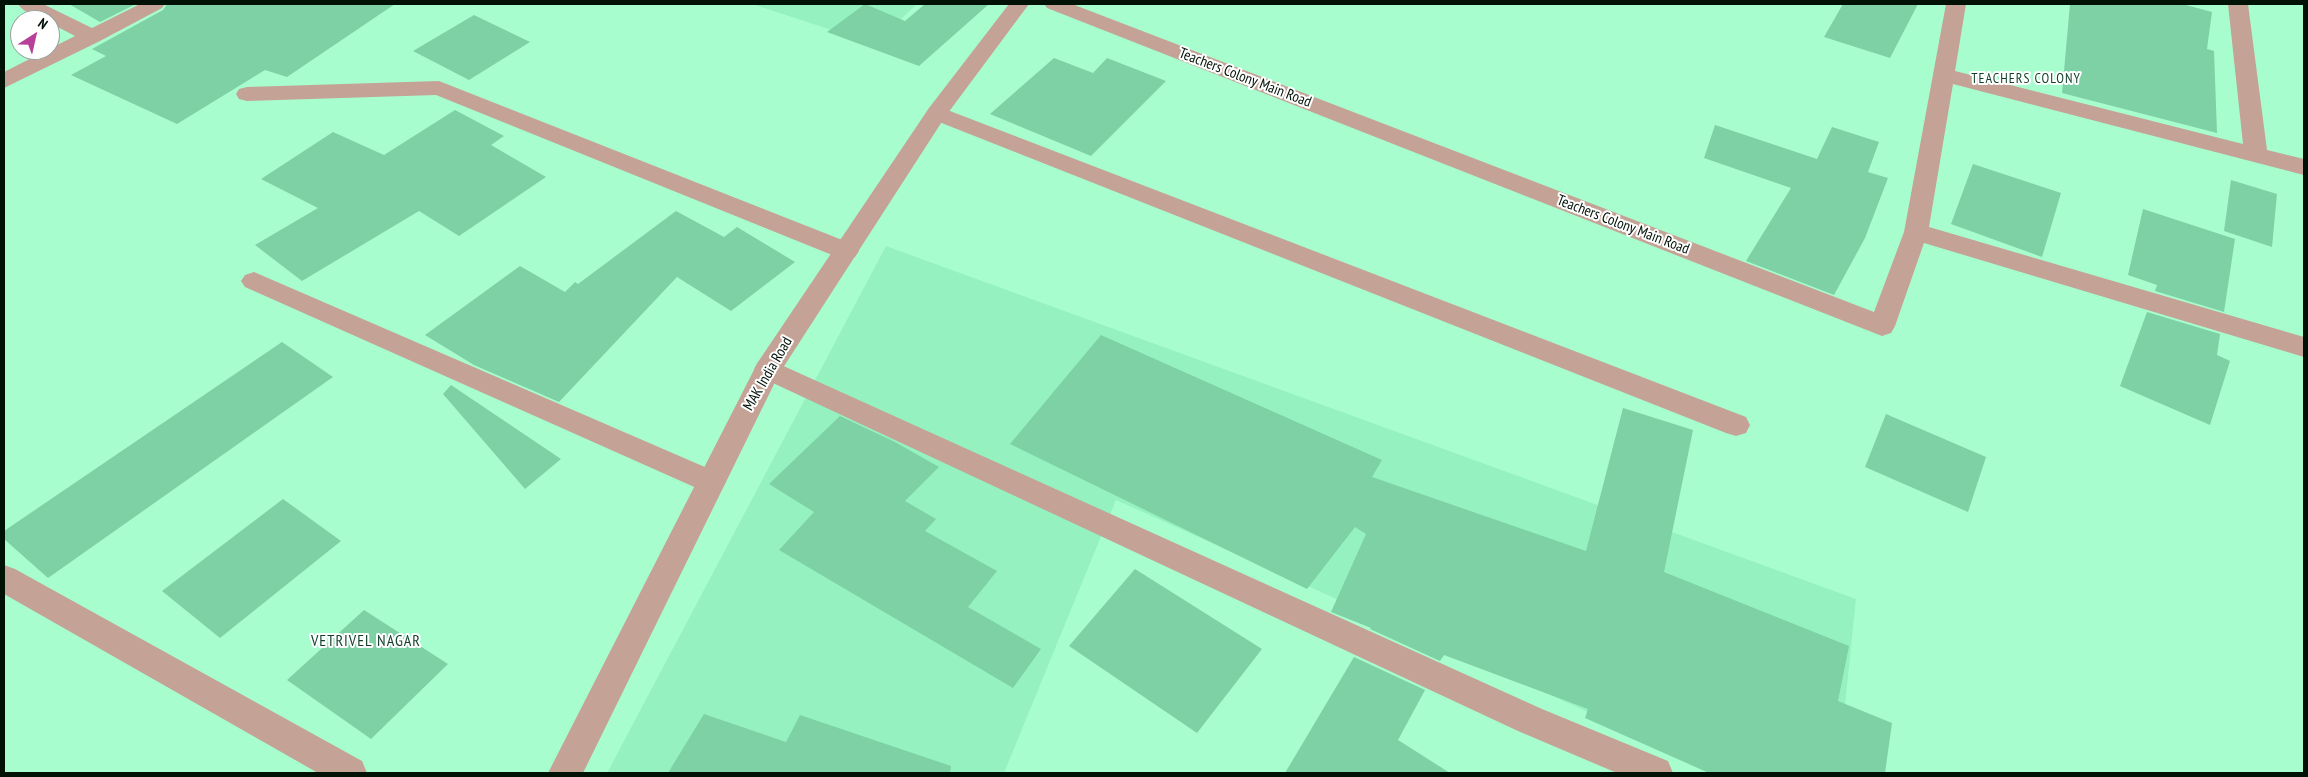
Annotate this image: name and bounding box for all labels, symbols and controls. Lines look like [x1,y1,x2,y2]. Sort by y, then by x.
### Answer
north arrow [10,10,60,60]
text: N [35,14,51,33]
street label: Teachers Colony Main Road [1176,44,1314,112]
district label: TEACHERS COLONY [1969,71,2083,87]
street label: Teachers Colony Main Road [1554,191,1692,259]
street label: MAK India Road [740,334,796,414]
district label: VETRIVEL NAGAR [309,631,423,651]

